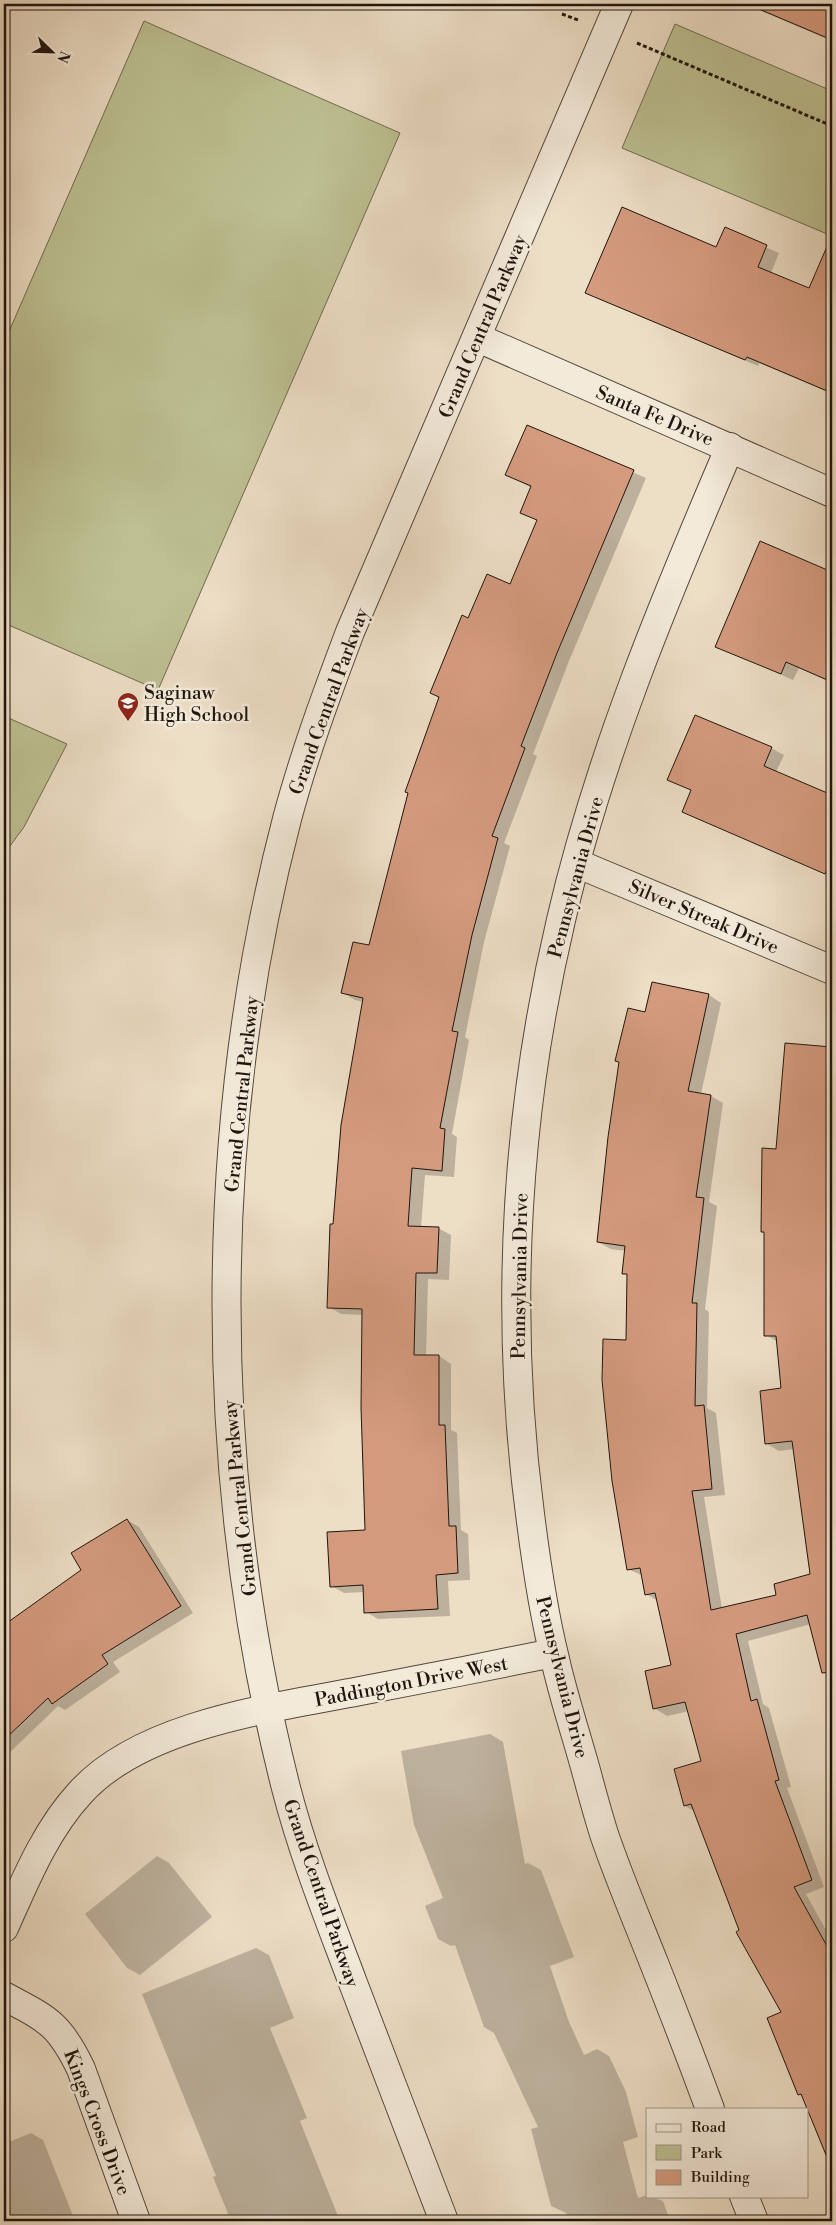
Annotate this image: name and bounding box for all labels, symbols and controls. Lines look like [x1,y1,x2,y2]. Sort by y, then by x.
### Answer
north arrow [28,28,78,78]
text: N [53,48,73,65]
street label: Grand Central Parkway [433,230,533,422]
street label: Santa Fe Drive [592,380,717,451]
street label: Grand Central Parkway [284,604,374,798]
place label: Saginaw High School [144,681,250,727]
school or university icon: Saginaw High School [116,691,140,722]
street label: Pennsylvania Drive [543,794,609,961]
street label: Silver Streak Drive [625,874,782,959]
street label: Grand Central Parkway [220,994,264,1193]
street label: Pennsylvania Drive [507,1193,533,1359]
street label: Grand Central Parkway [218,1398,262,1597]
street label: Pennsylvania Drive [530,1594,594,1761]
street label: Paddington Drive West [313,1651,510,1712]
street label: Grand Central Parkway [278,1796,365,1991]
street label: Kings Cross Drive [58,2046,136,2199]
legend [646,2108,808,2198]
text: Road [691,2118,726,2137]
text: Park [691,2144,723,2163]
text: Building [690,2168,750,2187]

